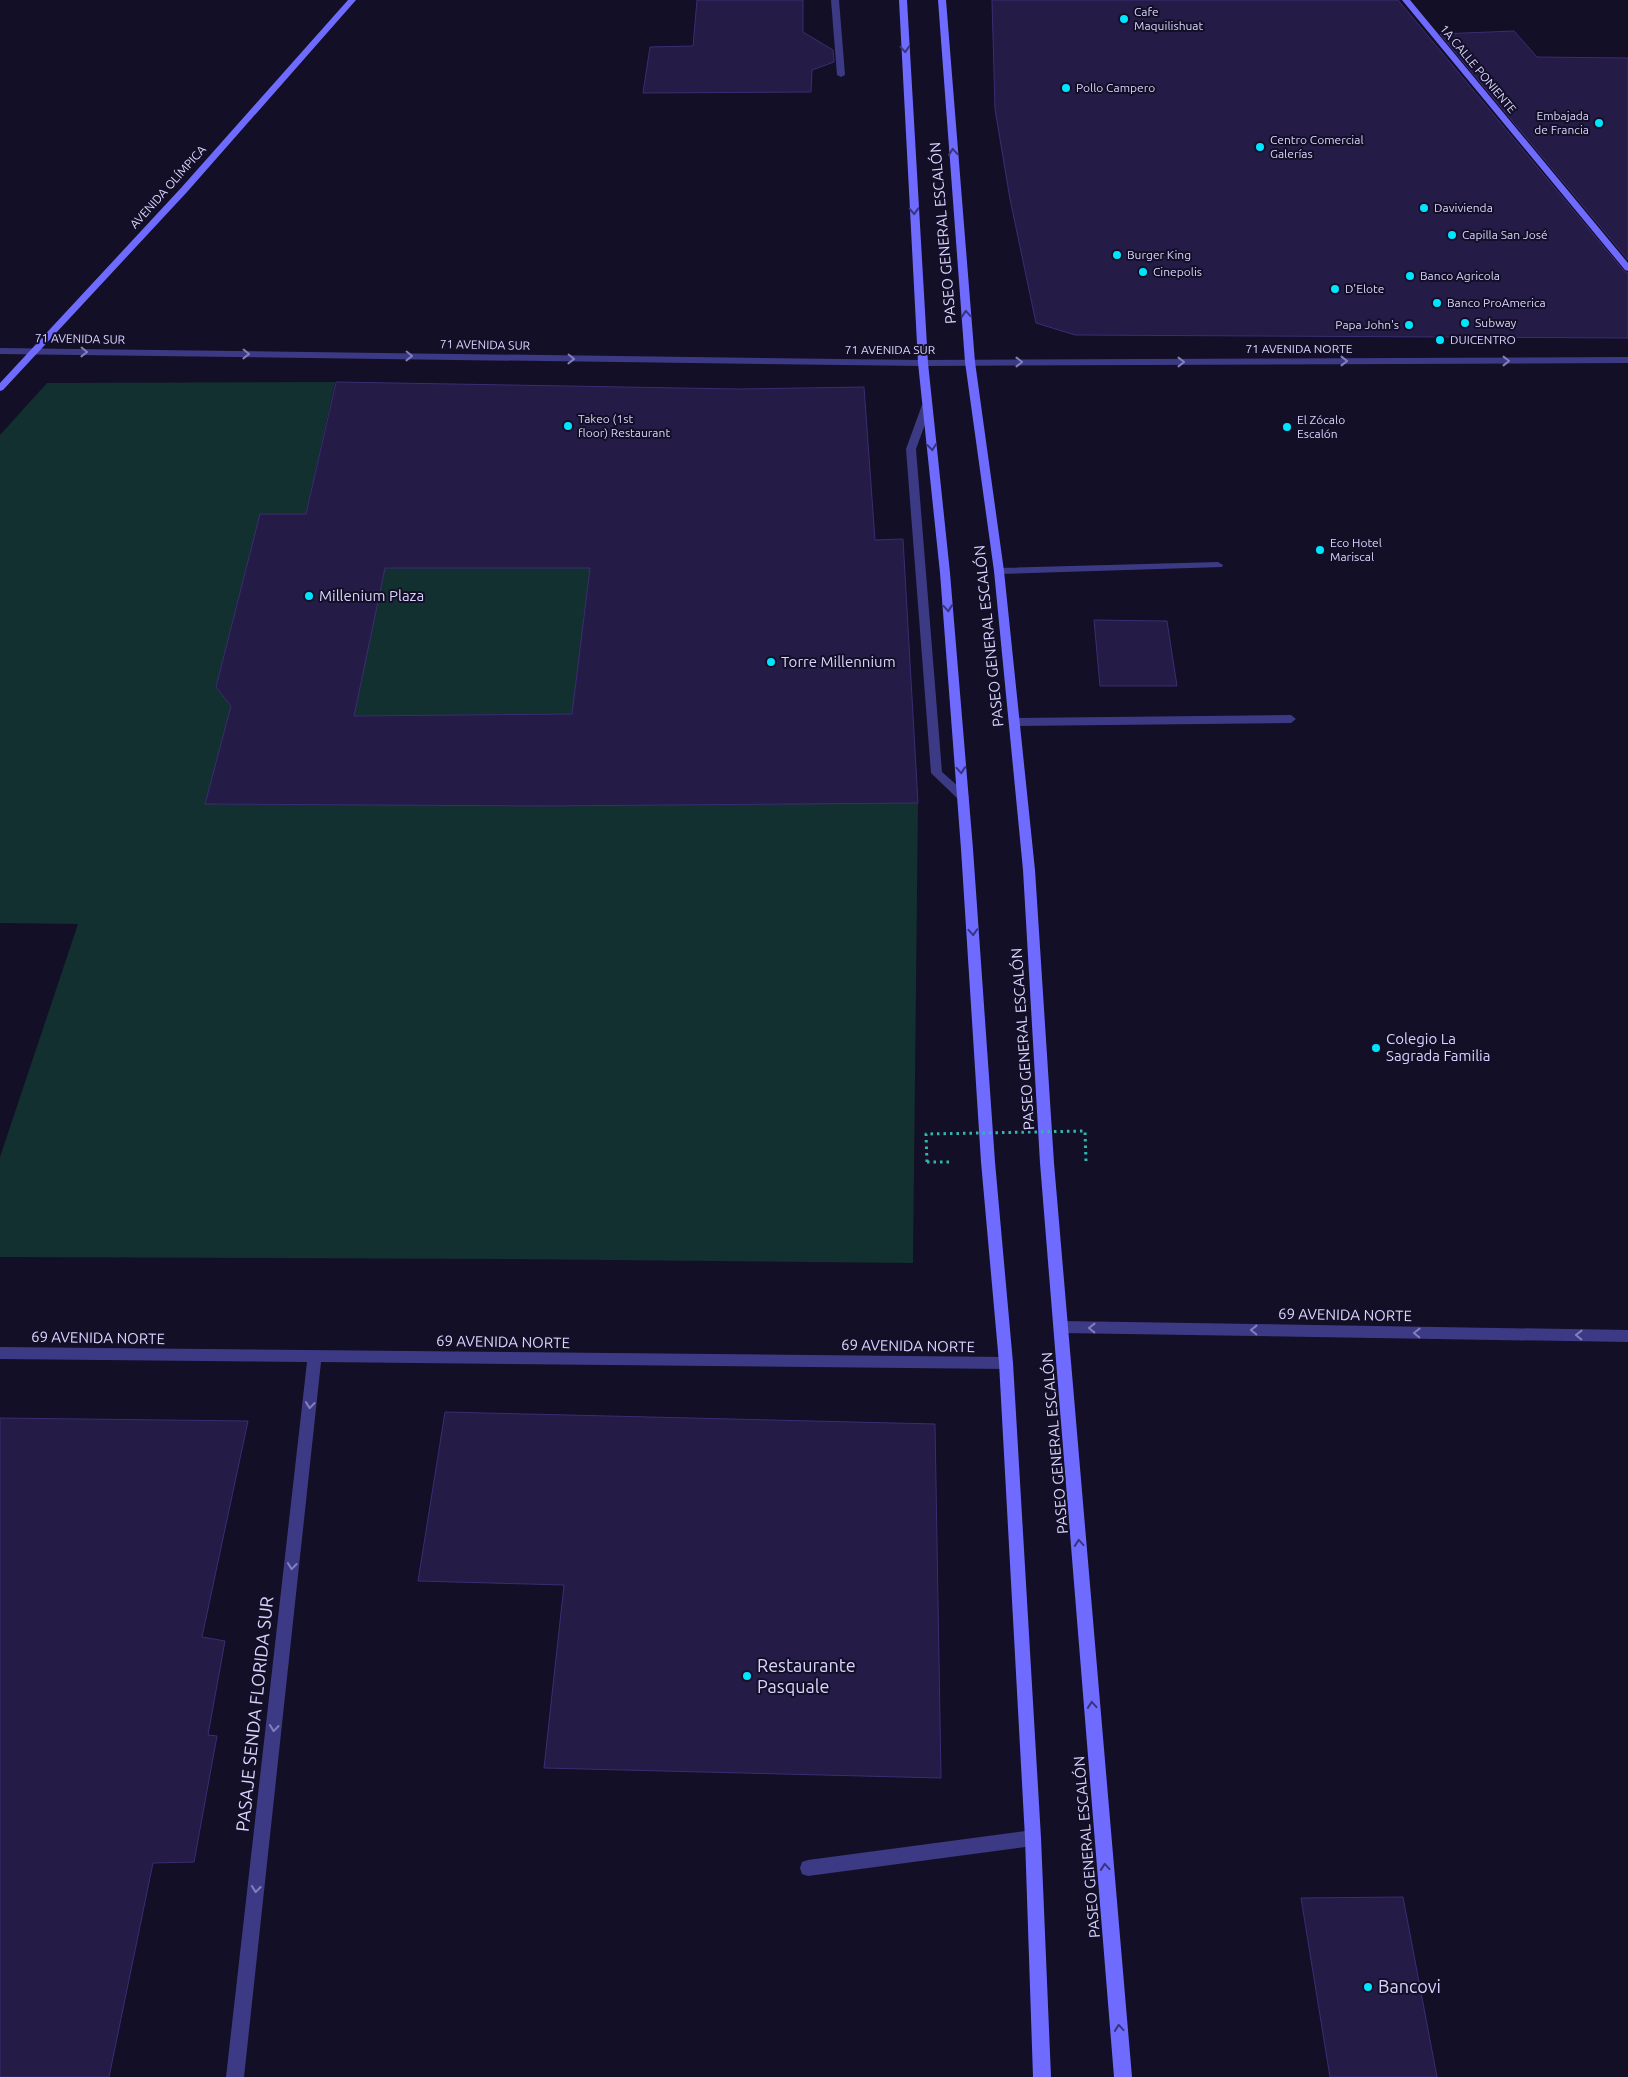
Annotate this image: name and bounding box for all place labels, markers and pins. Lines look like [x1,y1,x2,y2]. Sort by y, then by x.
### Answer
place label: Cafe Maquilishuat [1134,5,1204,32]
marker: Cafe Maquilishuat [1118,13,1130,25]
place label: Pollo Campero [1076,81,1155,94]
marker: Pollo Campero [1060,82,1072,94]
place label: Embajada de Francia [1534,109,1589,136]
marker: Embajada de Francia [1593,117,1605,129]
place label: Centro Comercial Galerías [1270,133,1364,160]
marker: Centro Comercial Galerías [1254,141,1266,153]
place label: Davivienda [1434,201,1493,214]
marker: Davivienda [1418,202,1430,214]
place label: Capilla San José [1462,228,1548,241]
marker: Capilla San José [1446,229,1458,241]
place label: Burger King [1127,248,1191,261]
marker: Burger King [1111,249,1123,261]
place label: Cinepolis [1153,265,1202,278]
marker: Cinepolis [1137,266,1149,278]
place label: Banco Agricola [1420,269,1500,282]
marker: Banco Agricola [1404,270,1416,282]
place label: D'Elote [1345,282,1384,295]
marker: D'Elote [1329,283,1341,295]
place label: Banco ProAmerica [1447,296,1546,309]
marker: Banco ProAmerica [1431,297,1443,309]
place label: Subway [1475,316,1517,329]
marker: Subway [1459,317,1471,329]
place label: Papa John's [1335,318,1399,331]
marker: Papa John's [1403,319,1415,331]
place label: DUICENTRO [1450,333,1516,346]
marker: DUICENTRO [1434,334,1446,346]
place label: Takeo (1st floor) Restaurant [578,412,670,440]
place label: El Zócalo Escalón [1297,413,1345,440]
marker: Takeo (1st floor) Restaurant [562,420,574,432]
marker: El Zócalo Escalón [1281,421,1293,433]
place label: Eco Hotel Mariscal [1330,536,1382,563]
marker: Eco Hotel Mariscal [1314,544,1326,556]
place label: Millenium Plaza [319,587,424,604]
marker: Millenium Plaza [303,590,315,602]
place label: Torre Millennium [781,653,896,670]
marker: Torre Millennium [765,656,777,668]
place label: Colegio La Sagrada Familia [1386,1030,1490,1064]
marker: Colegio La Sagrada Familia [1370,1042,1382,1054]
place label: Restaurante Pasquale [757,1655,856,1696]
marker: Restaurante Pasquale [741,1670,753,1682]
place label: Bancovi [1378,1976,1441,1996]
marker: Bancovi [1362,1981,1374,1993]

